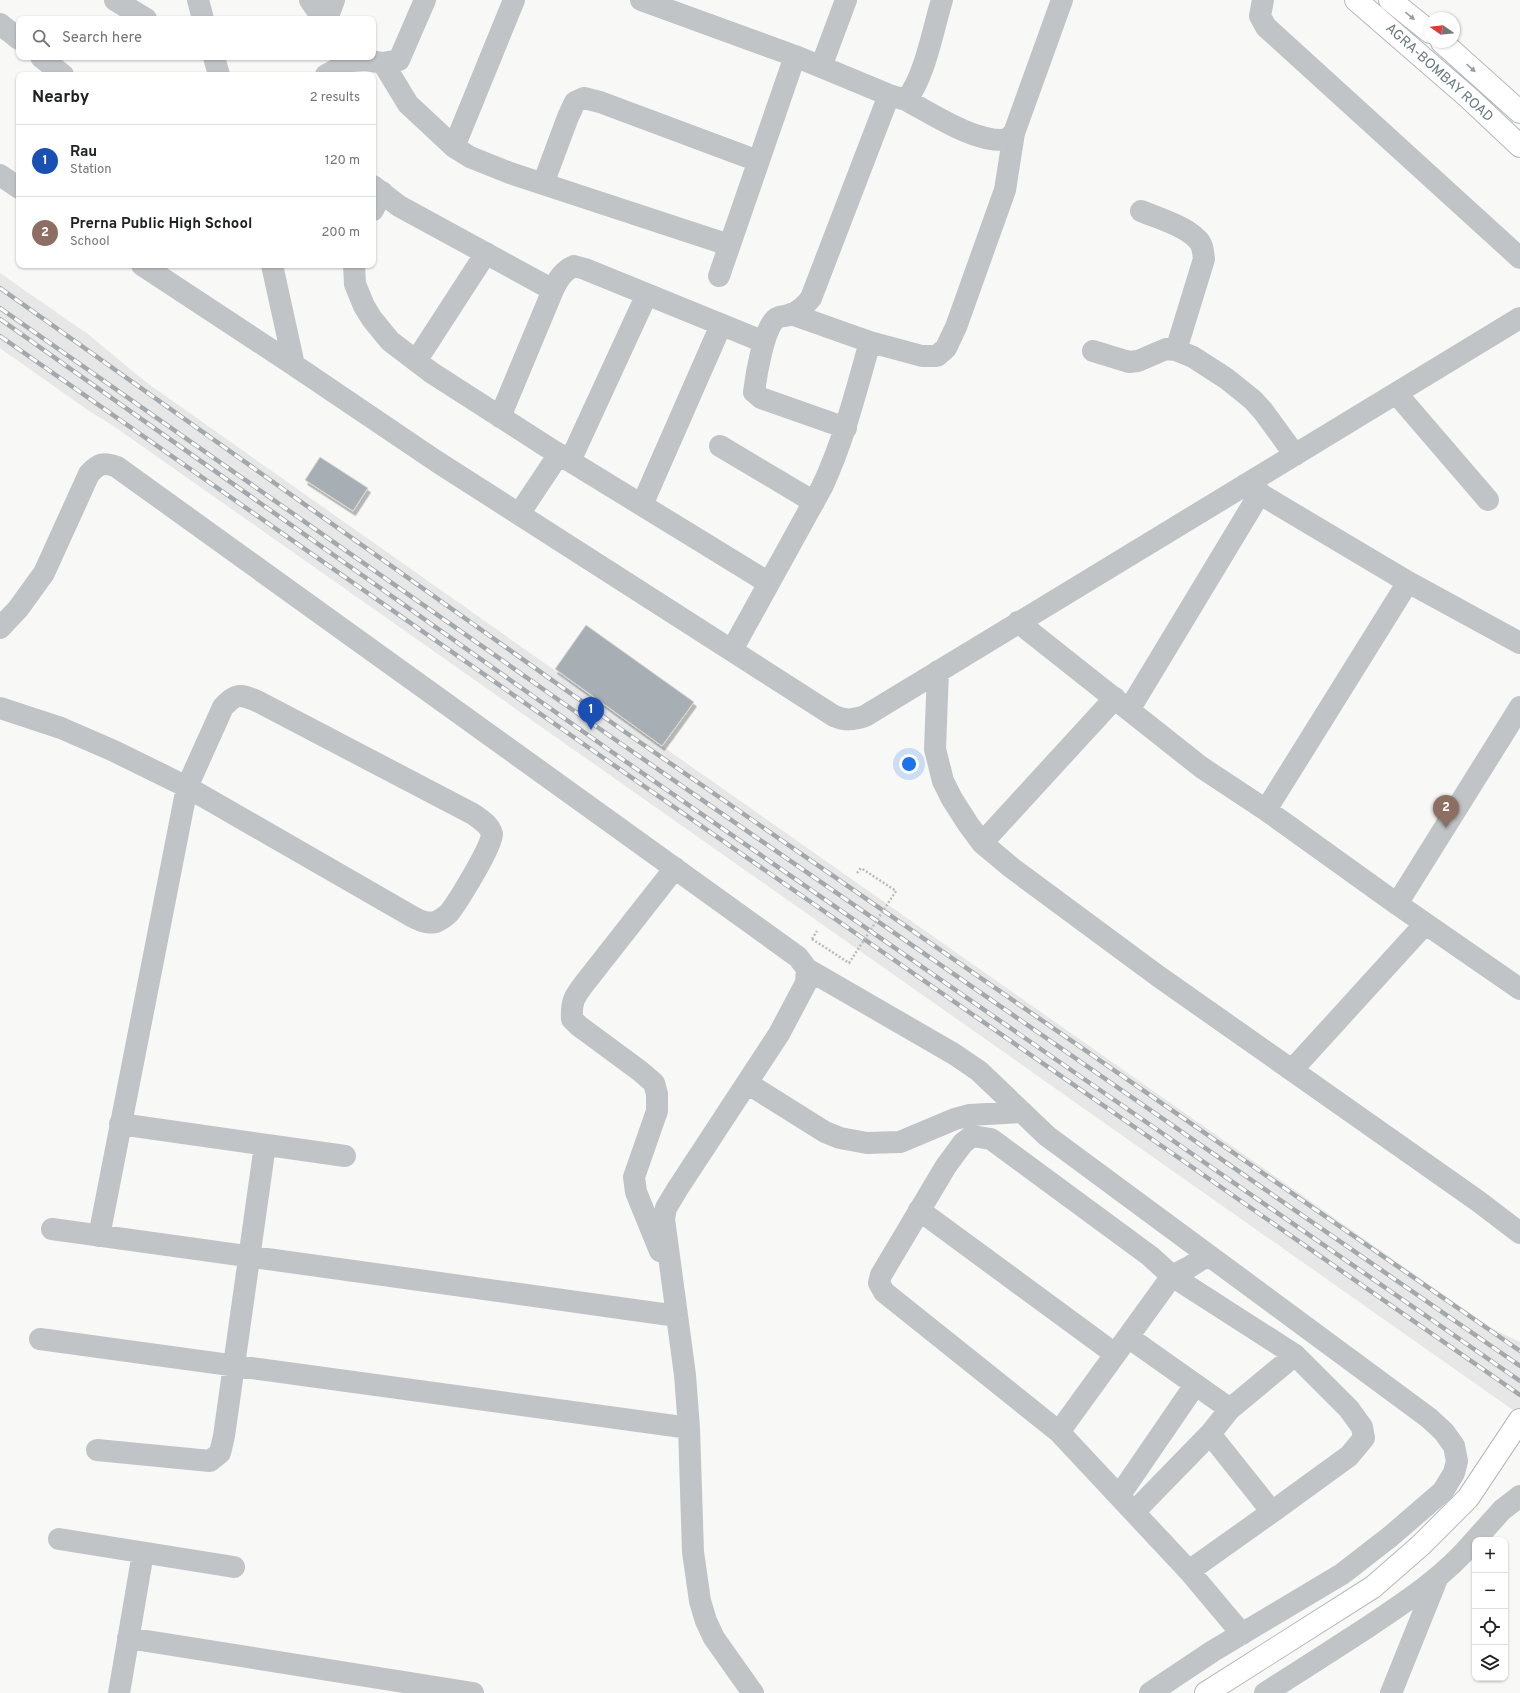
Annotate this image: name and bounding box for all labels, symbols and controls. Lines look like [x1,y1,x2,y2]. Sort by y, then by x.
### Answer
one-way arrow [1405,11,1416,20]
north arrow [1424,12,1460,48]
search box [16,16,376,60]
street label: AGRA-BOMBAY ROAD [1382,20,1496,126]
icon: search [30,27,52,49]
text: Search here [62,29,142,48]
one-way arrow [1466,63,1476,73]
text: Nearby [32,87,89,109]
text: 2 results [310,90,360,106]
text: Rau [70,143,97,162]
text: 1 [42,153,48,169]
text: 120 m [325,153,360,169]
text: Station [70,162,112,178]
text: Prerna Public High School [70,215,252,234]
text: 2 [41,225,49,241]
text: 200 m [321,225,360,241]
text: School [70,234,110,250]
pin: 1 [578,697,604,730]
your location [899,754,919,774]
pin: 2 [1433,795,1459,828]
map controls [1472,1537,1508,1681]
button: + [1472,1537,1508,1573]
button: − [1472,1573,1508,1609]
button: locate [1472,1609,1508,1645]
button: layers [1472,1645,1508,1681]

